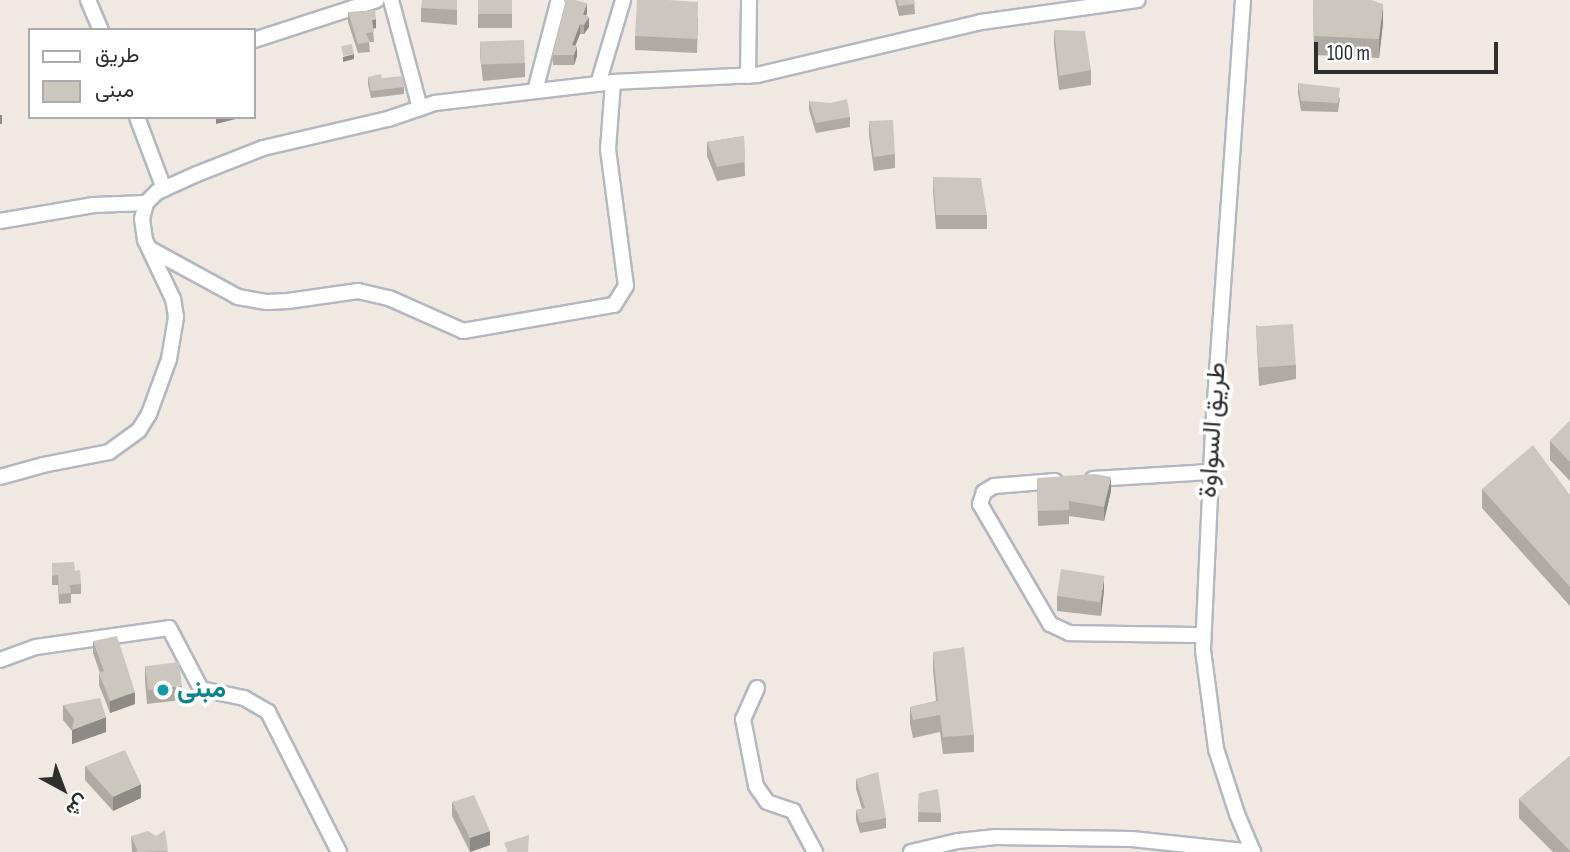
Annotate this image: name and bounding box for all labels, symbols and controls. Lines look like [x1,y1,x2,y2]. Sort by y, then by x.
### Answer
legend [28,28,256,119]
scale bar [1318,28,1502,72]
text: 100 m [1327,41,1370,66]
text: طريق [95,43,140,68]
text: مبنى [95,78,134,103]
street label: طريق السواوة [1193,361,1233,499]
place label: مبنى [177,674,226,706]
marker: مبنى [155,682,171,698]
north arrow [28,754,98,824]
text: ش [61,789,93,821]

